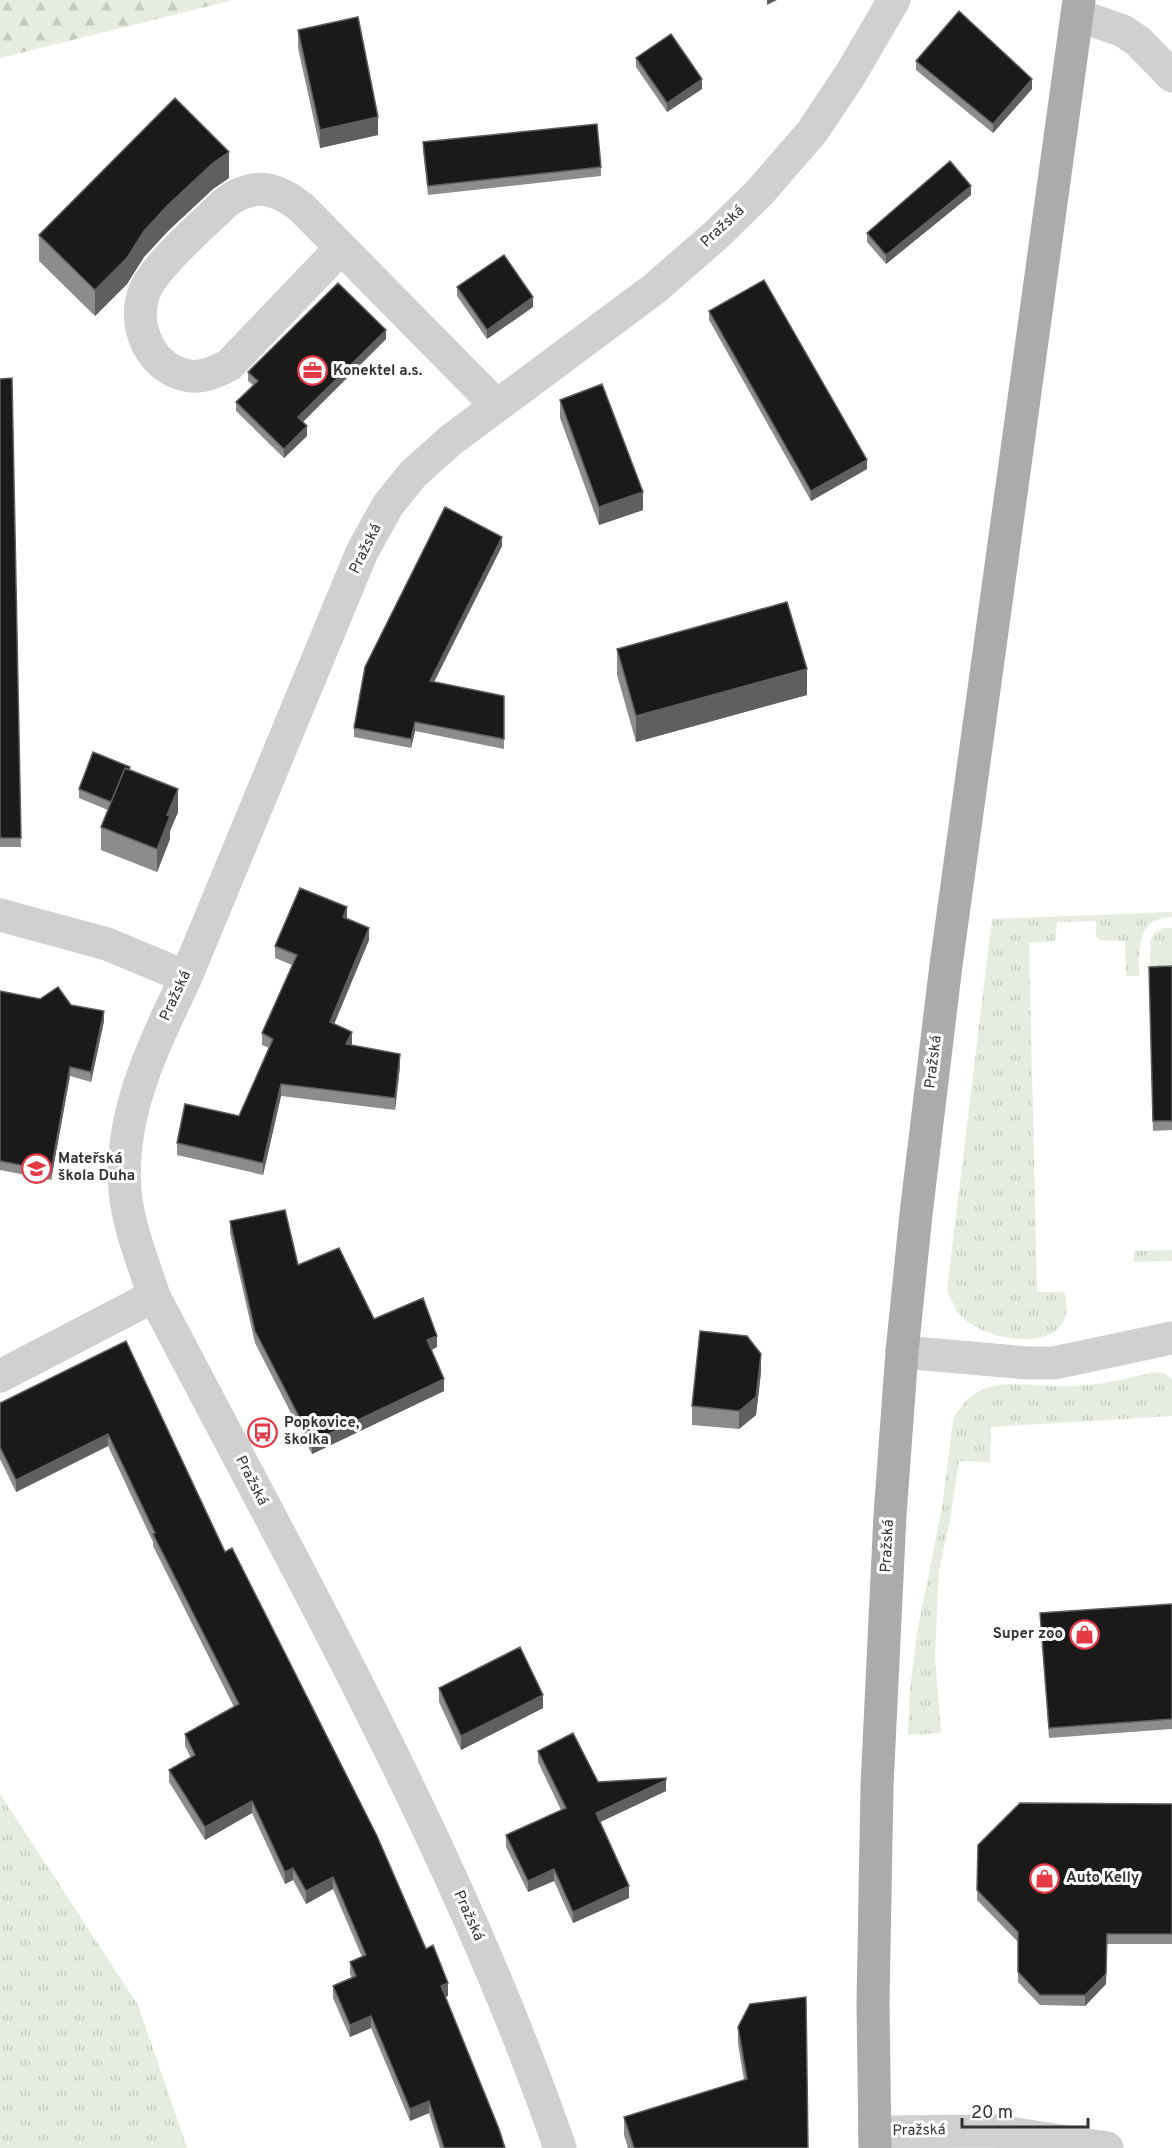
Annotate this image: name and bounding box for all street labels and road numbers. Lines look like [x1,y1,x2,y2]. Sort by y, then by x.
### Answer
street label: Pražská [697,202,749,252]
street label: Pražská [346,521,386,577]
street label: Pražská [156,968,196,1024]
street label: Pražská [921,1034,947,1090]
street label: Pražská [230,1453,272,1509]
street label: Pražská [877,1519,899,1573]
street label: Pražská [448,1888,488,1944]
street label: Pražská [892,2121,946,2141]

